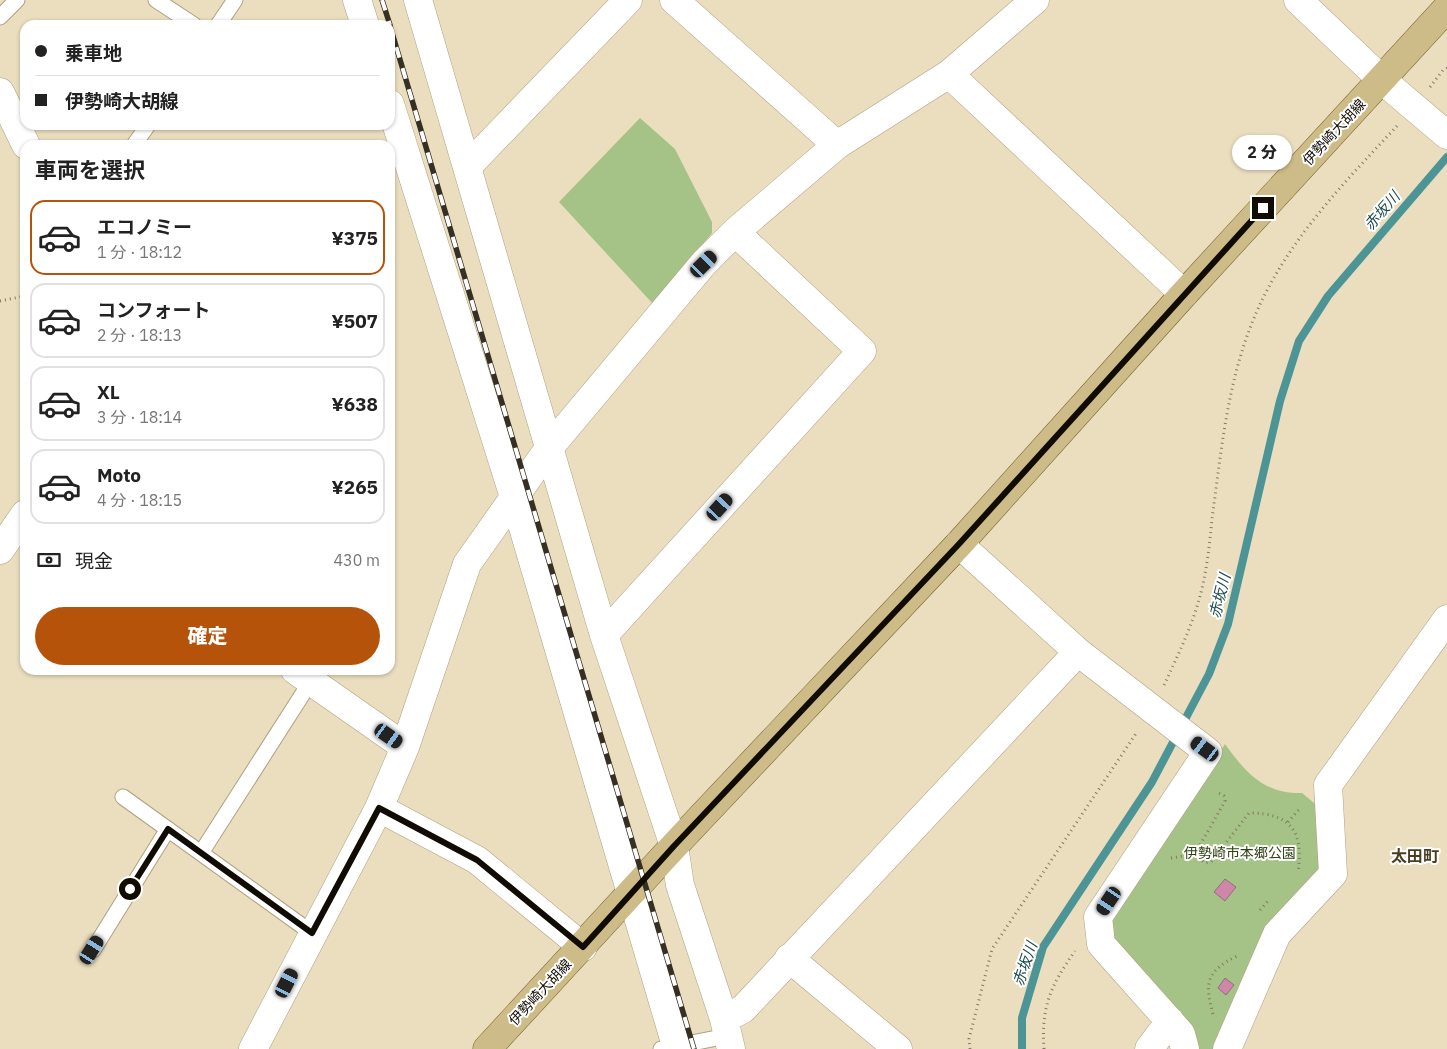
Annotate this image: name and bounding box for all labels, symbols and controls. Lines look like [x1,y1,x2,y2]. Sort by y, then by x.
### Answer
text: 乗車地 [65,41,122,65]
text: 伊勢崎大胡線 [65,89,179,113]
street label: 伊勢崎大胡線 [1299,95,1369,169]
callout: 2 分 [1233,136,1293,170]
text: 2 分 [1247,142,1277,162]
text: 車両を選択 [35,155,145,184]
water label: 赤坂川 [1360,186,1405,234]
route end [1252,197,1274,219]
icon: car [37,215,82,260]
text: エコノミー [97,215,192,239]
text: ¥375 [331,226,378,250]
text: 1 分 · 18:12 [97,242,182,262]
car [688,248,719,280]
icon: car [37,298,82,343]
text: コンフォート [97,298,210,322]
text: ¥507 [331,309,378,333]
text: 2 分 · 18:13 [97,325,182,345]
text: XL [97,380,120,404]
icon: car [37,381,82,426]
text: ¥638 [331,392,378,416]
text: 3 分 · 18:14 [97,407,182,427]
text: Moto [97,463,141,487]
icon: car [37,464,82,509]
text: ¥265 [331,475,378,499]
text: 4 分 · 18:15 [97,490,182,510]
car [704,491,735,523]
icon: cash [35,546,63,574]
text: 現金 [75,549,113,573]
text: 430 m [333,550,380,570]
water label: 赤坂川 [1205,570,1235,620]
button: 確定 [35,607,380,665]
car [372,721,405,751]
car [1188,734,1221,764]
park label: 伊勢崎市本郷公園 [1184,844,1296,862]
district label: 太田町 [1391,846,1439,866]
route start [119,878,141,900]
car [1094,884,1123,918]
car [77,933,106,967]
water label: 赤坂川 [1008,938,1041,988]
street label: 伊勢崎大胡線 [505,955,575,1029]
car [273,966,300,1000]

